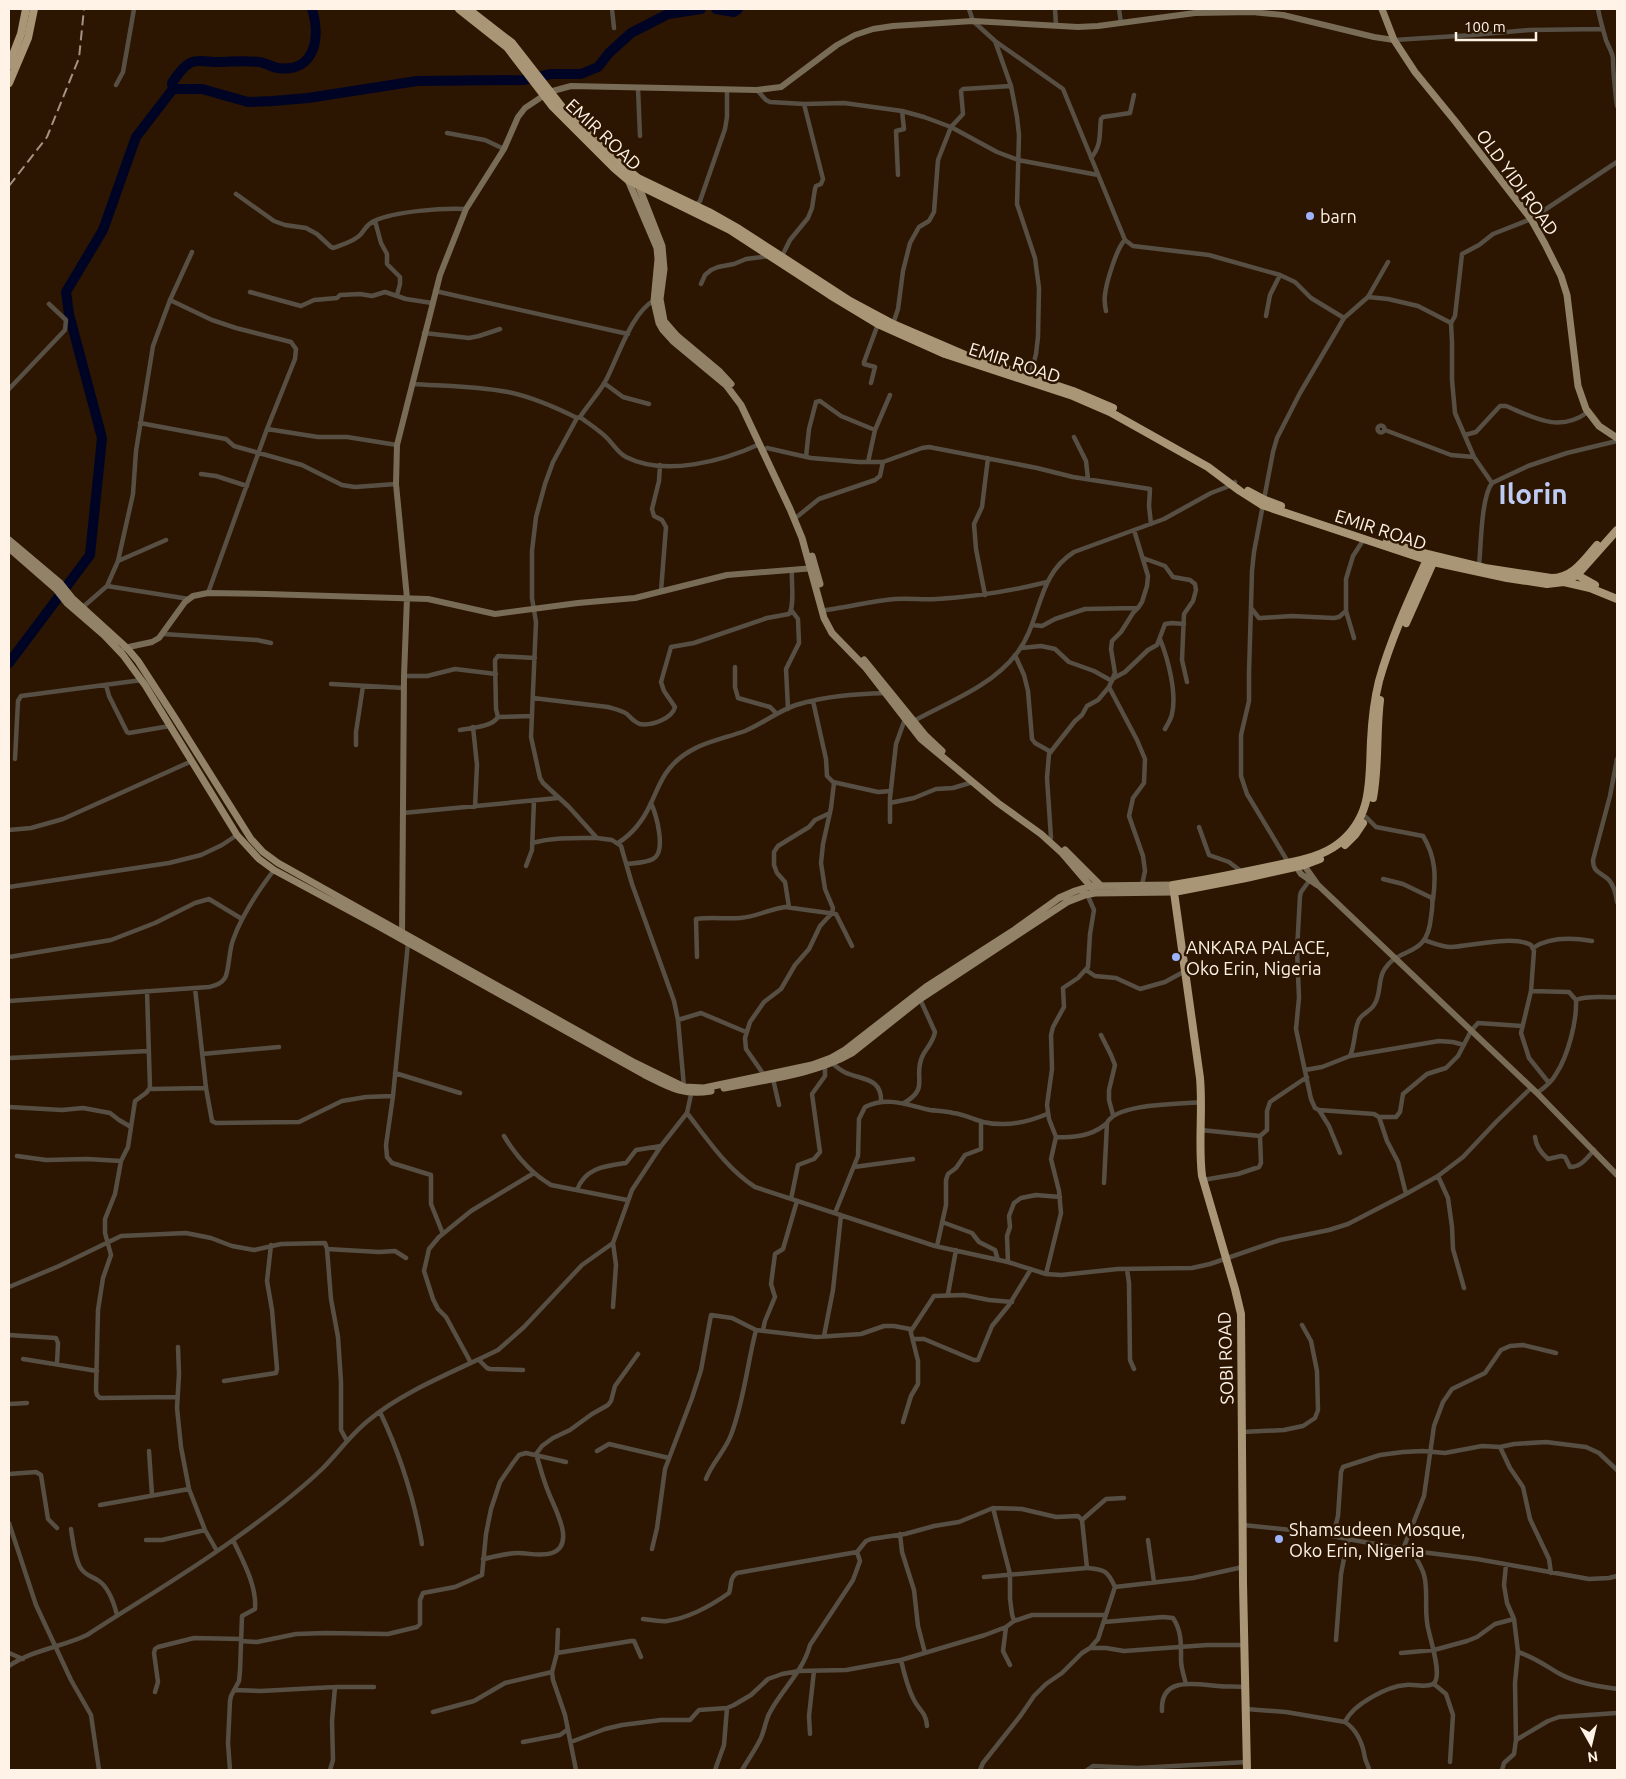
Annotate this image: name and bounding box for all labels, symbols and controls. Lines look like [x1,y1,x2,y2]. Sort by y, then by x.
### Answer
scale bar [1456,10,1536,42]
text: 100 m [1464,18,1506,35]
street label: EMIR ROAD [562,94,646,174]
street label: OLD YIDI ROAD [1473,125,1563,239]
place label: barn [1320,206,1357,226]
marker: barn [1304,210,1316,222]
street label: EMIR ROAD [967,338,1063,386]
district label: Ilorin [1498,478,1568,509]
street label: EMIR ROAD [1333,505,1429,553]
place label: ANKARA PALACE, Oko Erin, Nigeria [1186,937,1330,978]
marker: ANKARA PALACE, Oko Erin, Nigeria [1170,951,1182,963]
street label: SOBI ROAD [1213,1311,1237,1405]
place label: Shamsudeen Mosque, Oko Erin, Nigeria [1289,1519,1466,1560]
marker: Shamsudeen Mosque, Oko Erin, Nigeria [1273,1533,1285,1545]
north arrow [1566,1719,1616,1769]
text: N [1587,1748,1599,1766]

